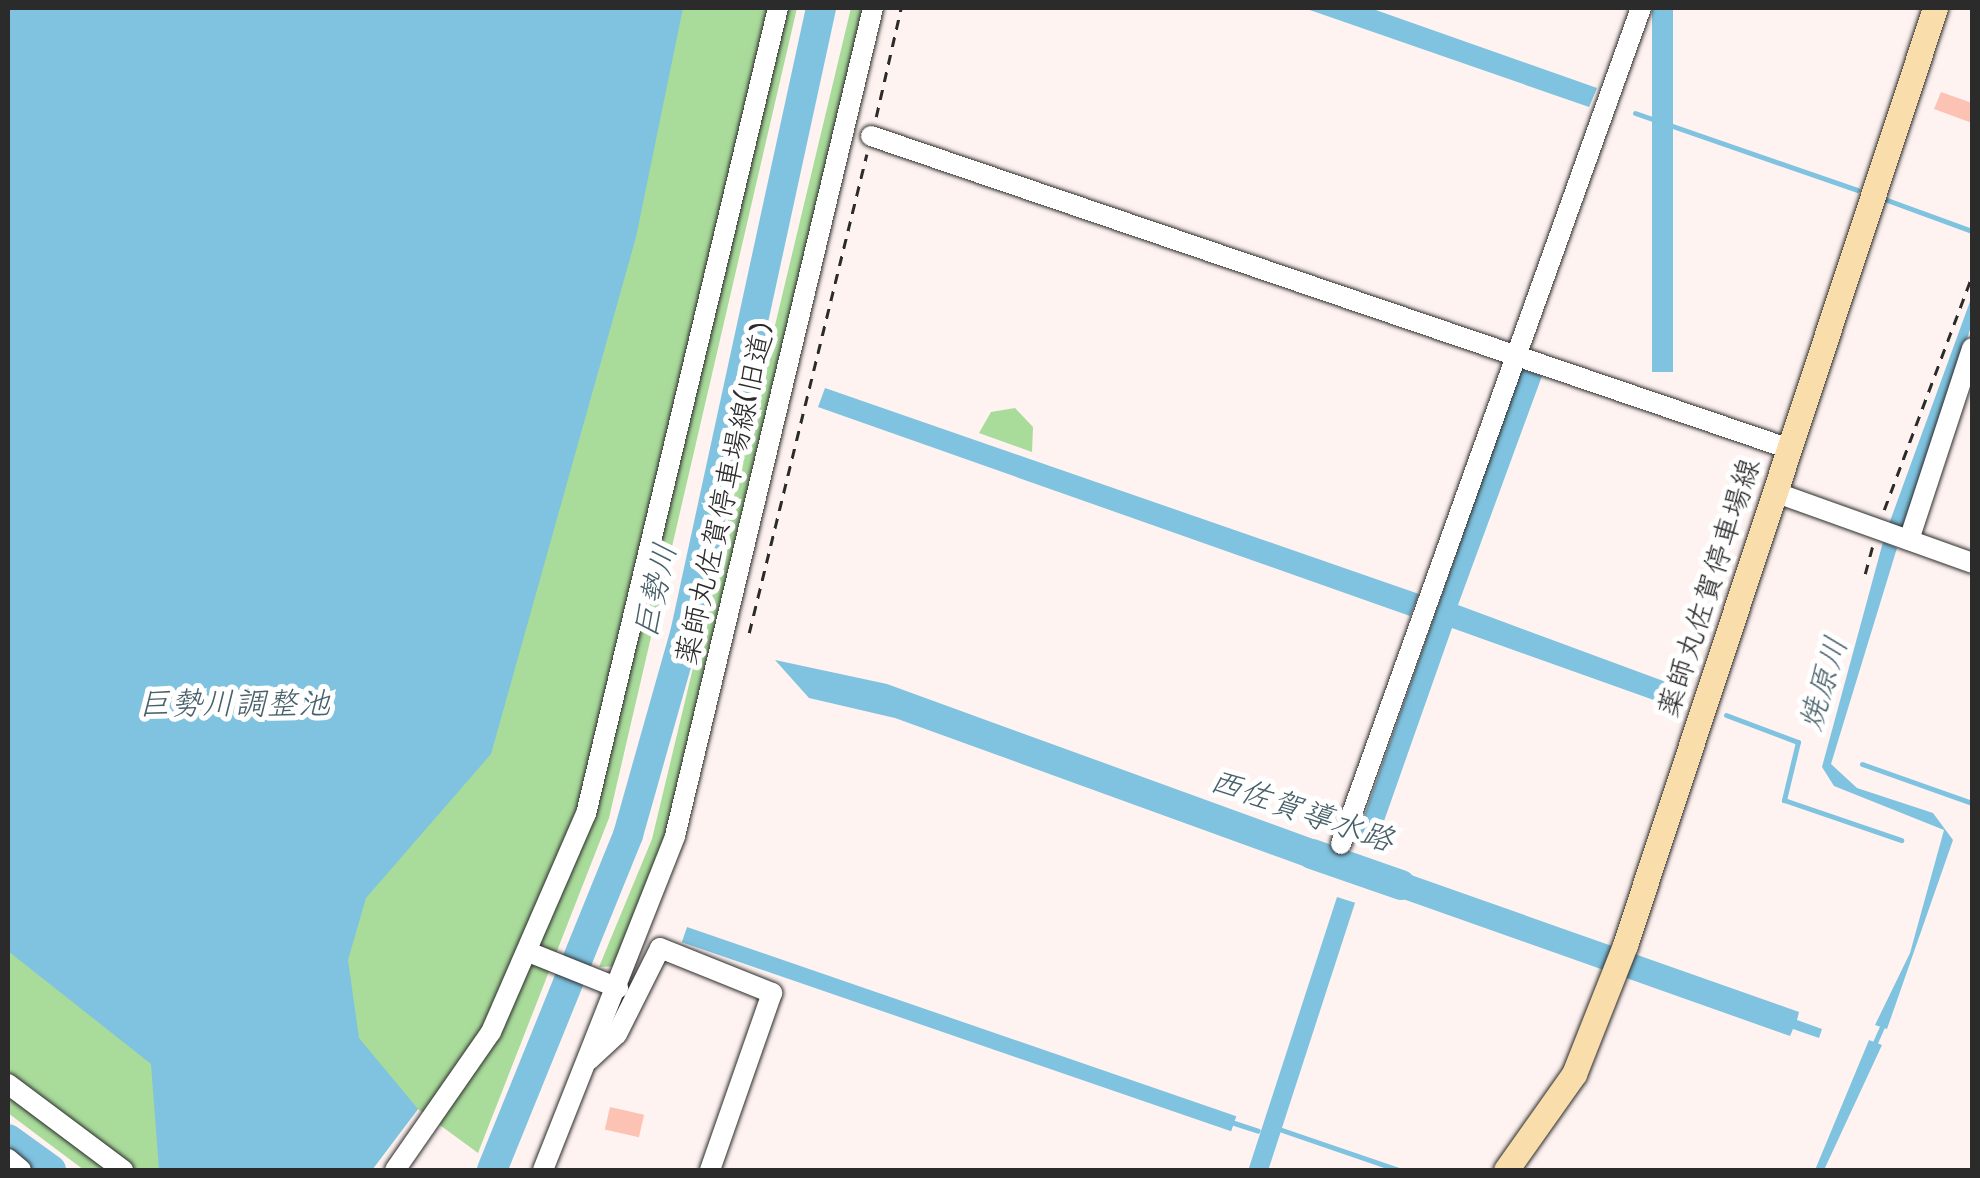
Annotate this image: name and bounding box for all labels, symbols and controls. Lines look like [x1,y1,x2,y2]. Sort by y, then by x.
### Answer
street label: 薬師丸佐賀停車場線(旧道) [669,320,783,668]
street label: 薬師丸佐賀停車場線 [1651,454,1769,722]
water label: 巨勢川 [627,540,687,642]
water label: 焼原川 [1793,632,1857,736]
water label: 巨勢川調整池 [138,686,330,724]
water label: 西佐賀導水路 [1204,763,1398,861]

